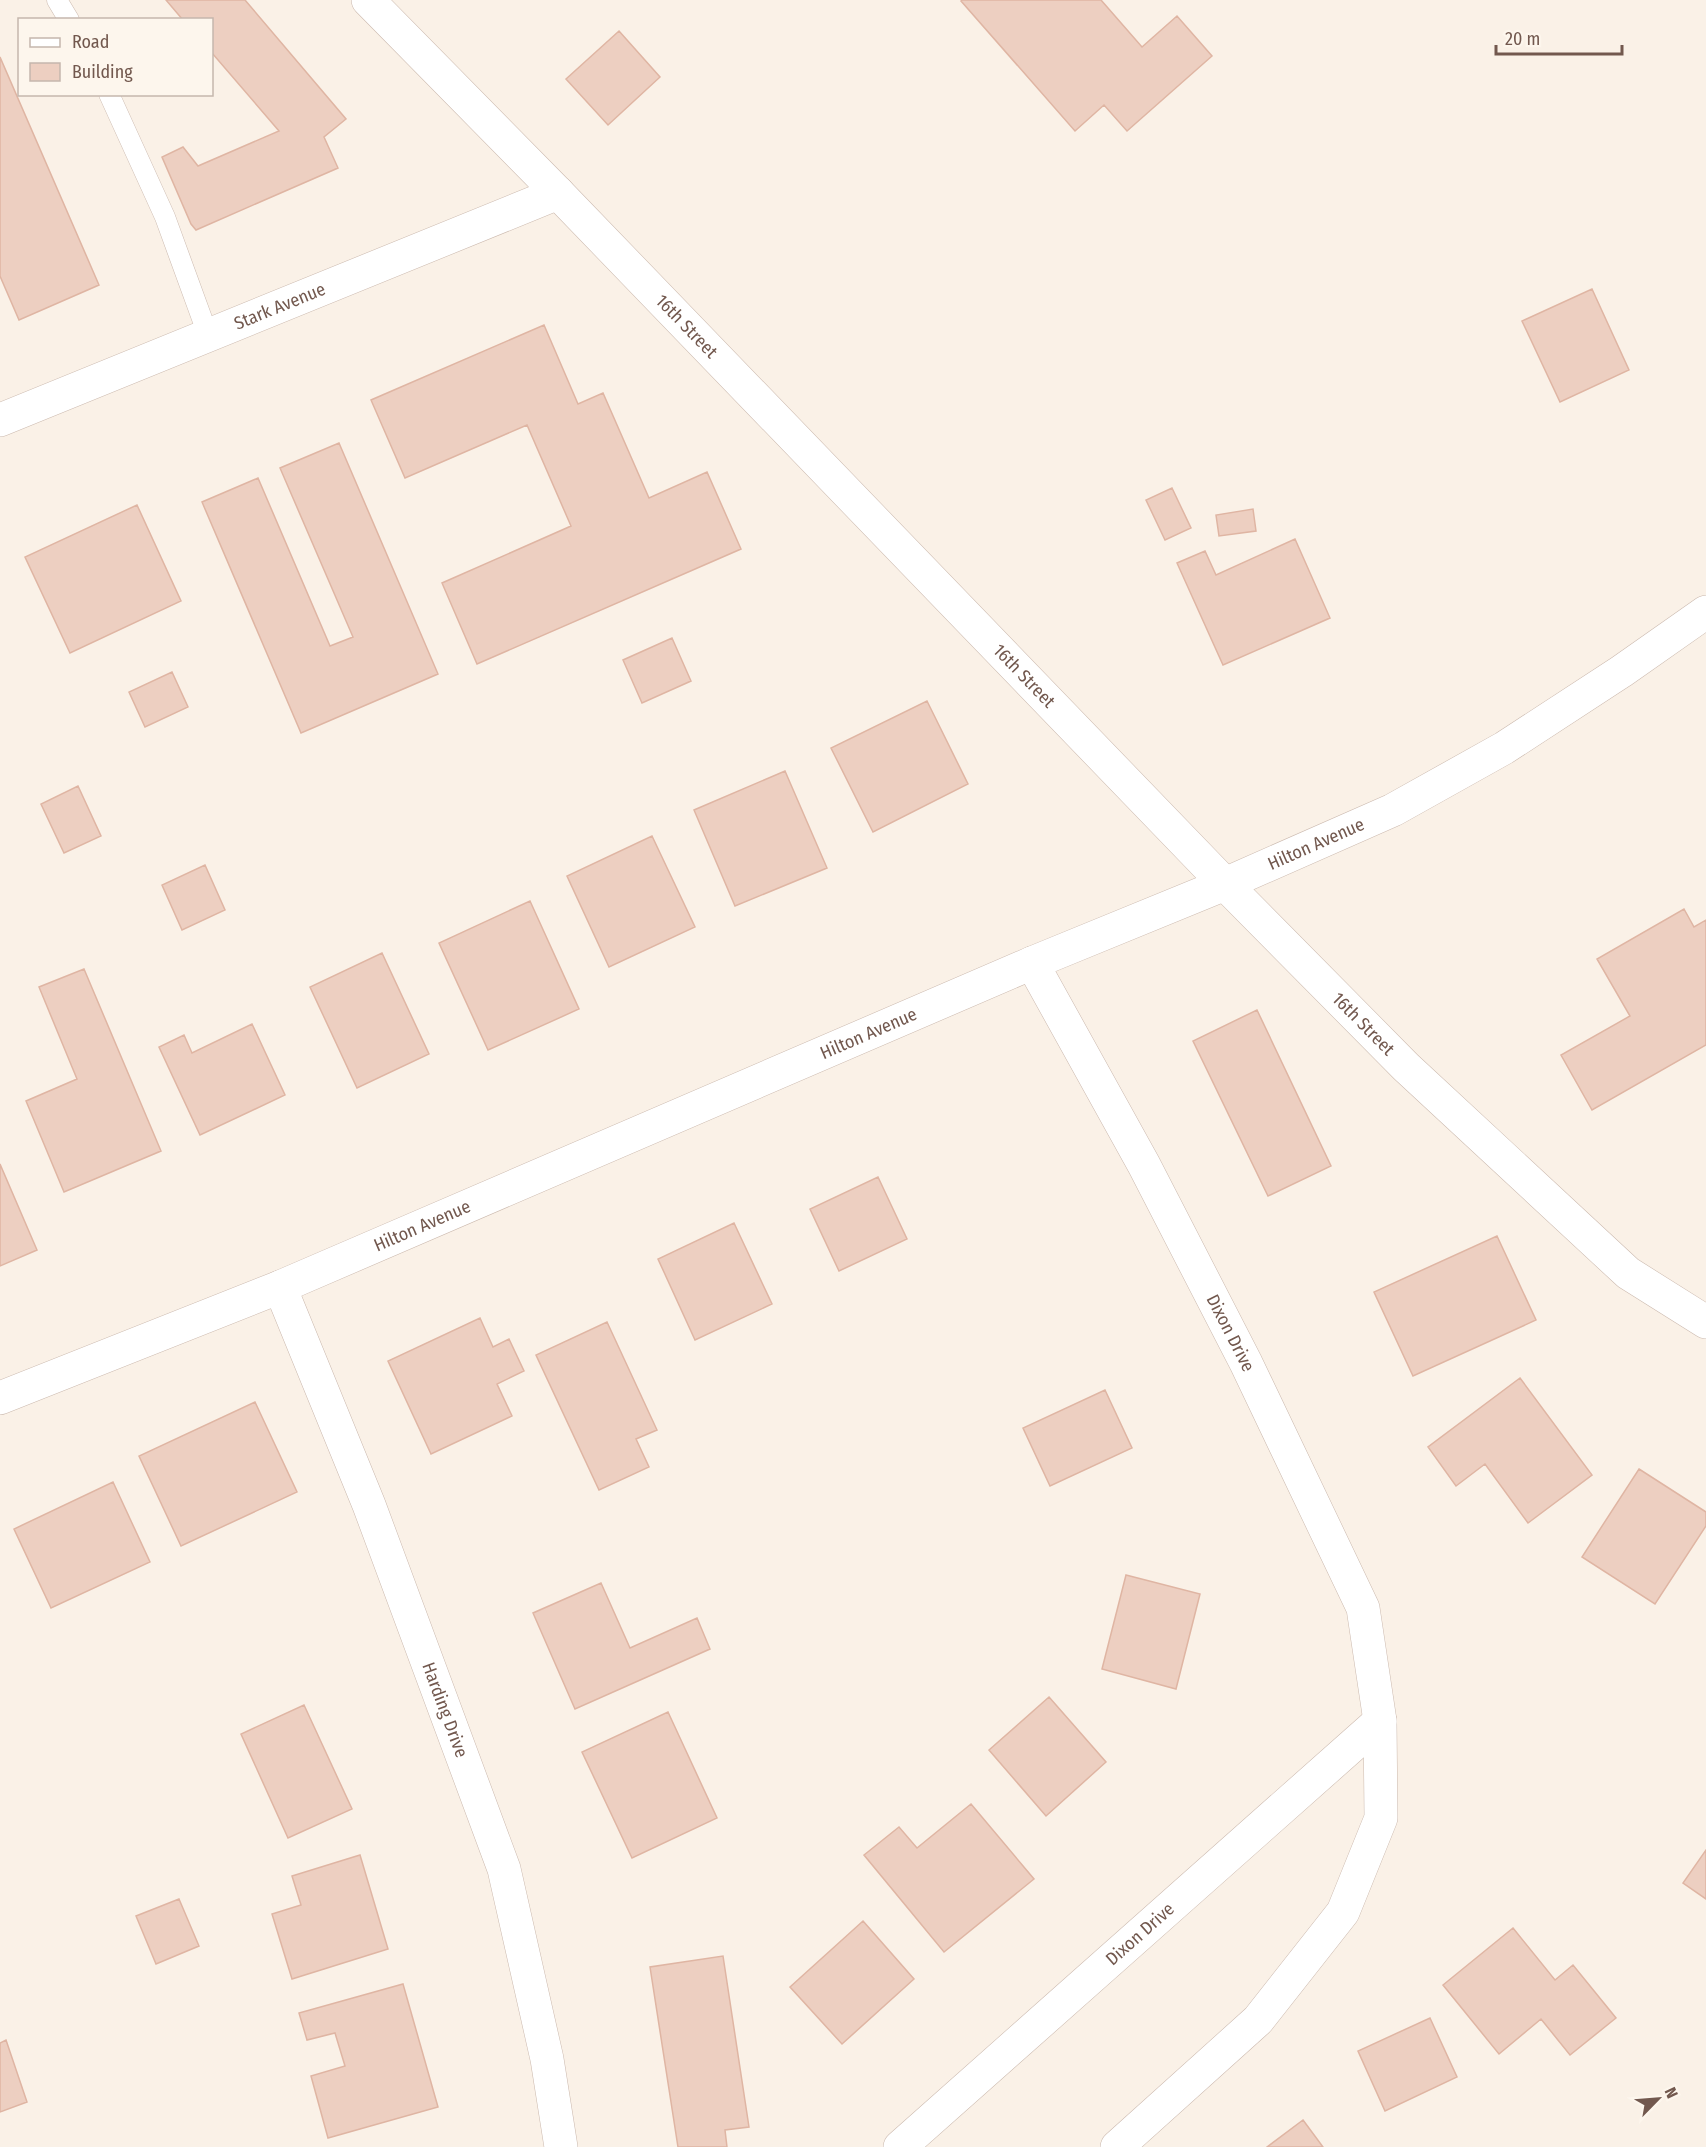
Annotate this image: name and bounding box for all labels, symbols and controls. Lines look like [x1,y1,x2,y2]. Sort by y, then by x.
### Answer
legend [18,18,213,96]
scale bar [1496,18,1622,56]
text: 20 m [1505,28,1540,50]
text: Road [72,31,109,53]
text: Building [72,61,133,83]
street label: Stark Avenue [231,278,329,335]
street label: 16th Street [651,290,722,363]
street label: 16th Street [988,640,1060,712]
street label: Hilton Avenue [1264,813,1368,875]
street label: 16th Street [1327,988,1399,1060]
street label: Hilton Avenue [817,1003,920,1064]
street label: Hilton Avenue [370,1195,474,1256]
street label: Dixon Drive [1202,1291,1260,1375]
street label: Harding Drive [417,1659,473,1761]
street label: Dixon Drive [1101,1898,1179,1970]
north arrow [1628,2069,1688,2129]
text: N [1661,2085,1682,2101]

